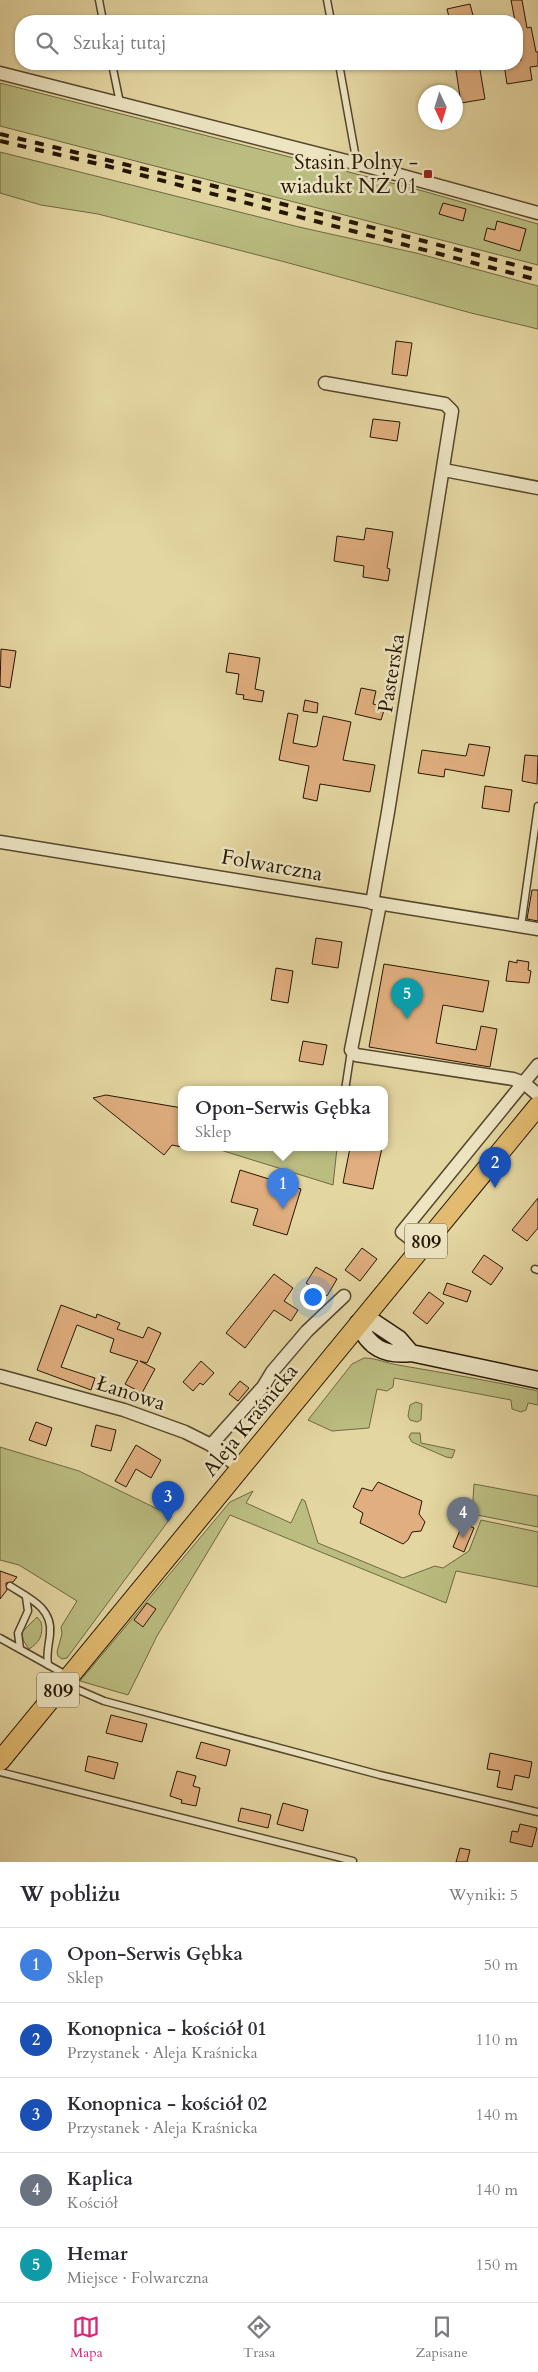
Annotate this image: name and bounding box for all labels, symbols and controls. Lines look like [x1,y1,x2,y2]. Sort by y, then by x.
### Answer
search box [15,15,523,70]
icon: search [33,29,61,57]
text: Szukaj tutaj [73,30,166,56]
north arrow [418,85,463,130]
place label: Stasin Polny - wiadukt NŻ 01 [280,148,418,201]
marker: Stasin Polny - wiadukt NŻ 01 [422,168,434,180]
street label: Pasterska [371,631,412,715]
street label: Folwarczna [219,842,325,889]
pin: 5 [391,978,423,1019]
popup [178,1086,388,1151]
text: Opon-Serwis Gębka [195,1095,371,1121]
text: Sklep [195,1121,231,1143]
pin: 2 [479,1147,511,1188]
pin: 1 [267,1168,299,1209]
road number: 809 [405,1224,447,1258]
your location [300,1284,326,1310]
street label: Aleja Kraśnicka [196,1358,305,1483]
street label: Łanowa [93,1369,169,1418]
pin: 3 [152,1481,184,1522]
pin: 4 [447,1497,479,1538]
road number: 809 [37,1672,79,1708]
text: W pobliżu [20,1880,121,1909]
text: Wyniki: 5 [449,1884,518,1906]
text: Opon-Serwis Gębka [67,1941,243,1967]
text: 1 [32,1954,40,1976]
text: 50 m [484,1954,518,1976]
text: Sklep [67,1967,103,1989]
text: Konopnica - kościół 01 [67,2016,267,2042]
text: 2 [32,2029,40,2051]
text: 110 m [476,2029,518,2051]
text: Przystanek · Aleja Kraśnicka [67,2042,258,2064]
text: Konopnica - kościół 02 [67,2091,267,2117]
text: 3 [32,2104,40,2126]
text: 140 m [476,2104,518,2126]
text: Przystanek · Aleja Kraśnicka [67,2117,258,2139]
text: Kaplica [67,2166,133,2192]
text: 4 [32,2179,40,2201]
text: 140 m [476,2179,518,2201]
text: Kościół [67,2192,118,2214]
text: Hemar [67,2241,128,2267]
text: 5 [32,2254,40,2276]
text: 150 m [476,2254,518,2276]
text: Miejsce · Folwarczna [67,2267,209,2289]
tab: Mapa [70,2313,103,2362]
tab: Trasa [243,2313,275,2362]
tab: Zapisane [415,2313,468,2362]

